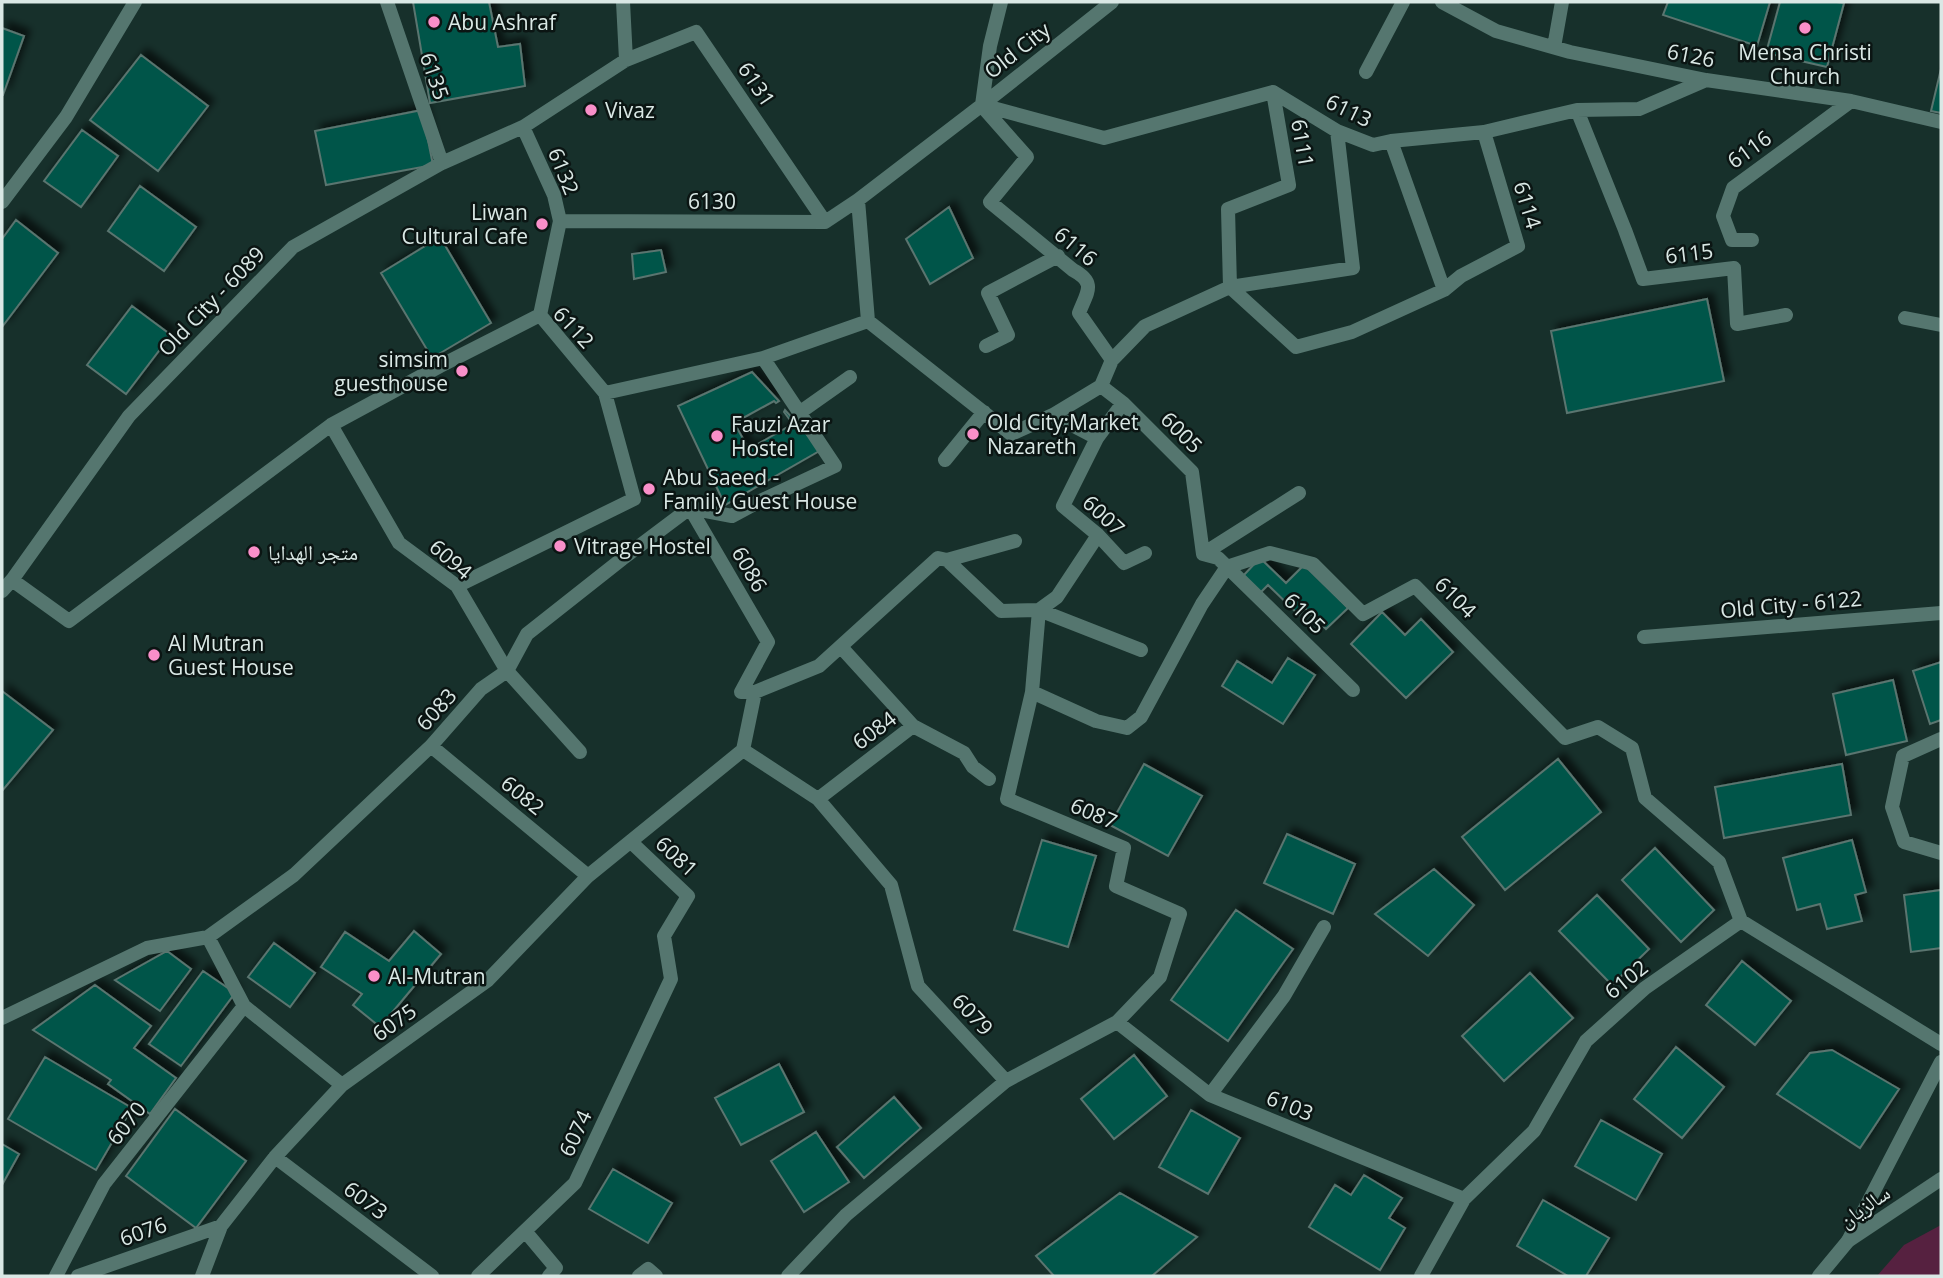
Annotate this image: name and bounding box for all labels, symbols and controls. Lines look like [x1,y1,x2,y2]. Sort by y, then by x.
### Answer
place label: Abu Ashraf [448,8,558,36]
marker: Abu Ashraf [426,14,442,30]
street label: Old City [978,15,1056,85]
marker: Mensa Christi Church [1797,20,1813,36]
street label: 6126 [1665,37,1717,73]
place label: Mensa Christi Church [1738,38,1872,90]
street label: 6135 [414,49,456,103]
street label: 6131 [732,56,782,112]
street label: 6113 [1321,87,1377,133]
place label: Vivaz [605,96,655,124]
marker: Vivaz [583,102,599,118]
street label: 6111 [1285,117,1321,169]
street label: 6116 [1721,124,1777,174]
street label: 6132 [542,143,586,199]
street label: 6114 [1508,178,1548,232]
street label: 6130 [688,187,736,215]
place label: Liwan Cultural Cafe [401,198,528,250]
marker: Liwan Cultural Cafe [534,216,550,232]
street label: 6116 [1049,220,1103,272]
street label: 6115 [1663,236,1715,270]
street label: Old City - 6089 [152,240,270,362]
street label: 6112 [547,300,601,354]
place label: simsim guesthouse [334,345,448,397]
marker: simsim guesthouse [454,363,470,379]
street label: 6005 [1155,405,1209,459]
place label: Old City;Market Nazareth [987,408,1138,460]
place label: Fauzi Azar Hostel [731,410,831,462]
marker: Old City;Market Nazareth [965,426,981,442]
marker: Fauzi Azar Hostel [709,428,725,444]
place label: Abu Saeed - Family Guest House [663,463,857,515]
marker: Abu Saeed - Family Guest House [641,481,657,497]
street label: 6007 [1077,488,1131,542]
place label: Vitrage Hostel [574,532,711,560]
street label: 6094 [424,533,478,585]
place label: متجر الهدايا [268,538,358,566]
marker: Vitrage Hostel [552,538,568,554]
street label: 6086 [726,541,774,597]
marker: متجر الهدايا [246,544,262,560]
street label: 6104 [1429,570,1483,624]
street label: Old City - 6122 [1719,584,1863,624]
street label: 6105 [1278,586,1332,640]
place label: Al Mutran Guest House [168,629,294,681]
marker: Al Mutran Guest House [146,647,162,663]
street label: 6083 [410,682,462,736]
street label: 6084 [846,704,902,756]
street label: 6082 [496,769,550,821]
street label: 6087 [1066,791,1122,835]
street label: 6081 [650,829,704,883]
street label: 6102 [1599,953,1653,1005]
place label: Al-Mutran [388,962,486,990]
marker: Al-Mutran [366,968,382,984]
street label: 6079 [946,987,1000,1041]
street label: 6075 [366,997,422,1047]
street label: 6103 [1262,1083,1318,1127]
street label: 6070 [100,1095,152,1151]
street label: 6074 [552,1105,598,1161]
street label: 6073 [338,1174,394,1226]
street label: سالزيان [1833,1178,1895,1234]
street label: 6076 [116,1210,170,1252]

